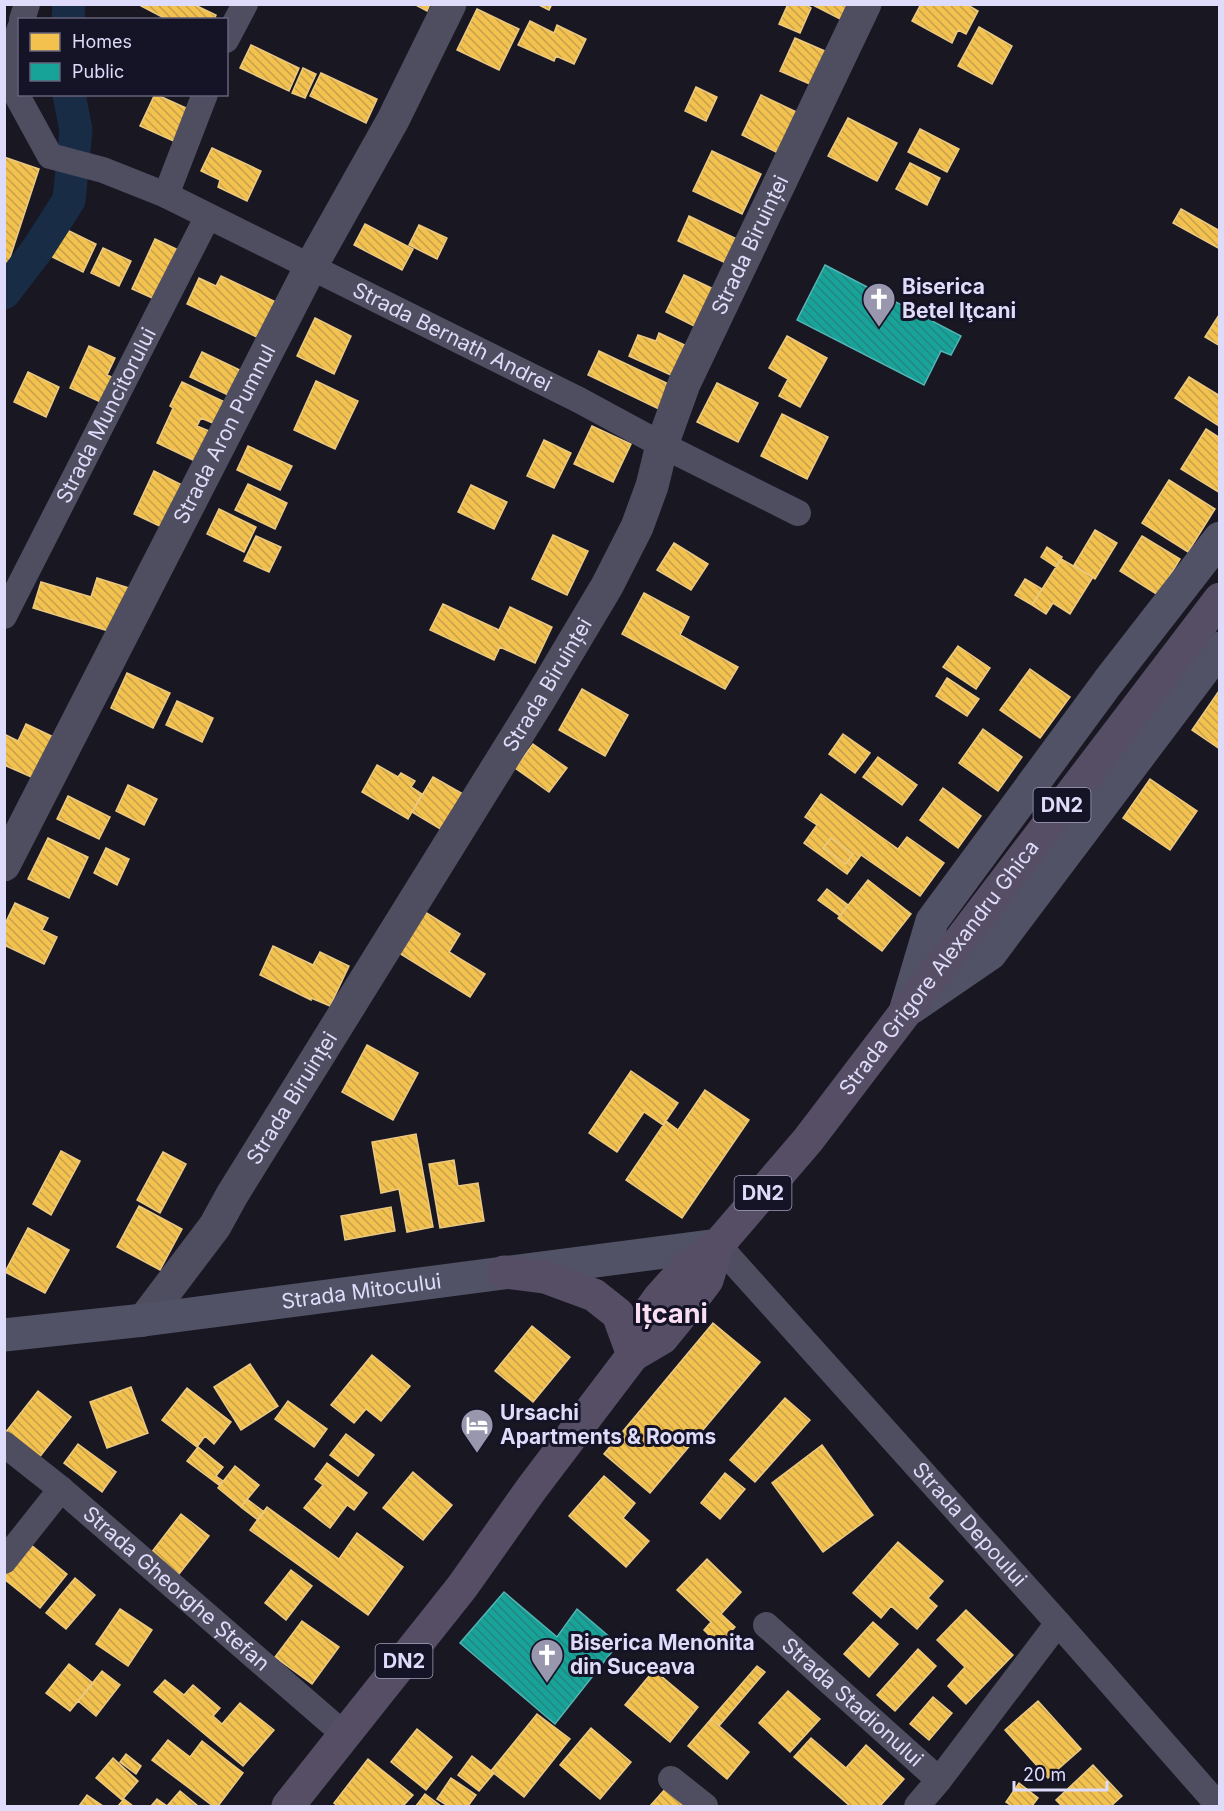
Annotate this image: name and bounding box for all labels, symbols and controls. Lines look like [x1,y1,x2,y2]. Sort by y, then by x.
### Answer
legend [18,18,228,96]
text: Homes [72,31,132,52]
text: Public [72,61,124,82]
street label: Strada Biruinței [706,171,793,319]
place label: Biserica Betel Iţcani [902,274,1016,323]
street label: Strada Bernath Andrei [349,277,556,396]
church icon: Biserica Betel Iţcani [861,281,897,328]
street label: Strada Muncitorului [51,323,161,507]
street label: Strada Aron Pumnul [168,340,281,528]
street label: Strada Biruinței [497,613,597,756]
road number: DN2 [1034,788,1090,822]
street label: Strada Grigore Alexandru Ghica [834,835,1044,1100]
street label: Strada Biruinței [241,1027,342,1169]
road number: DN2 [734,1176,792,1210]
street label: Strada Mitocului [280,1268,443,1314]
district label: Ițcani [634,1297,708,1330]
place label: Ursachi Apartments & Rooms [500,1400,716,1449]
hotel icon: Ursachi Apartments & Rooms [459,1407,495,1454]
street label: Strada Depoului [908,1457,1032,1592]
street label: Strada Gheorghe Ștefan [78,1501,275,1676]
place label: Biserica Menonita din Suceava [570,1630,755,1679]
street label: Strada Stadionului [777,1632,928,1772]
church icon: Biserica Menonita din Suceava [529,1637,565,1684]
road number: DN2 [376,1644,432,1678]
scale bar [1014,1754,1107,1792]
text: 20 m [1023,1764,1066,1785]

